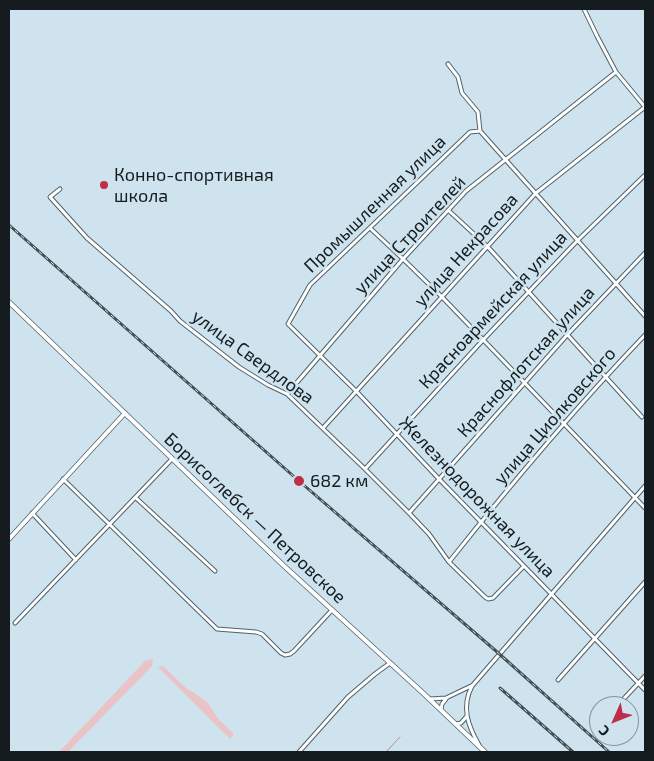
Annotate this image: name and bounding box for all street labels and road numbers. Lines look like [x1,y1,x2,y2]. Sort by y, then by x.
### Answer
street label: Промышленная улица [300,131,450,277]
street label: улица Строителей [350,172,470,298]
street label: улица Некрасова [409,189,523,311]
street label: Красноармейская улица [414,227,572,393]
street label: Краснофлотская улица [453,282,599,442]
street label: улица Свердлова [188,305,318,409]
street label: улица Циолковского [490,343,620,489]
street label: Железнодорожная улица [394,412,560,582]
street label: Борисоглебск — Петровское [160,428,350,608]

